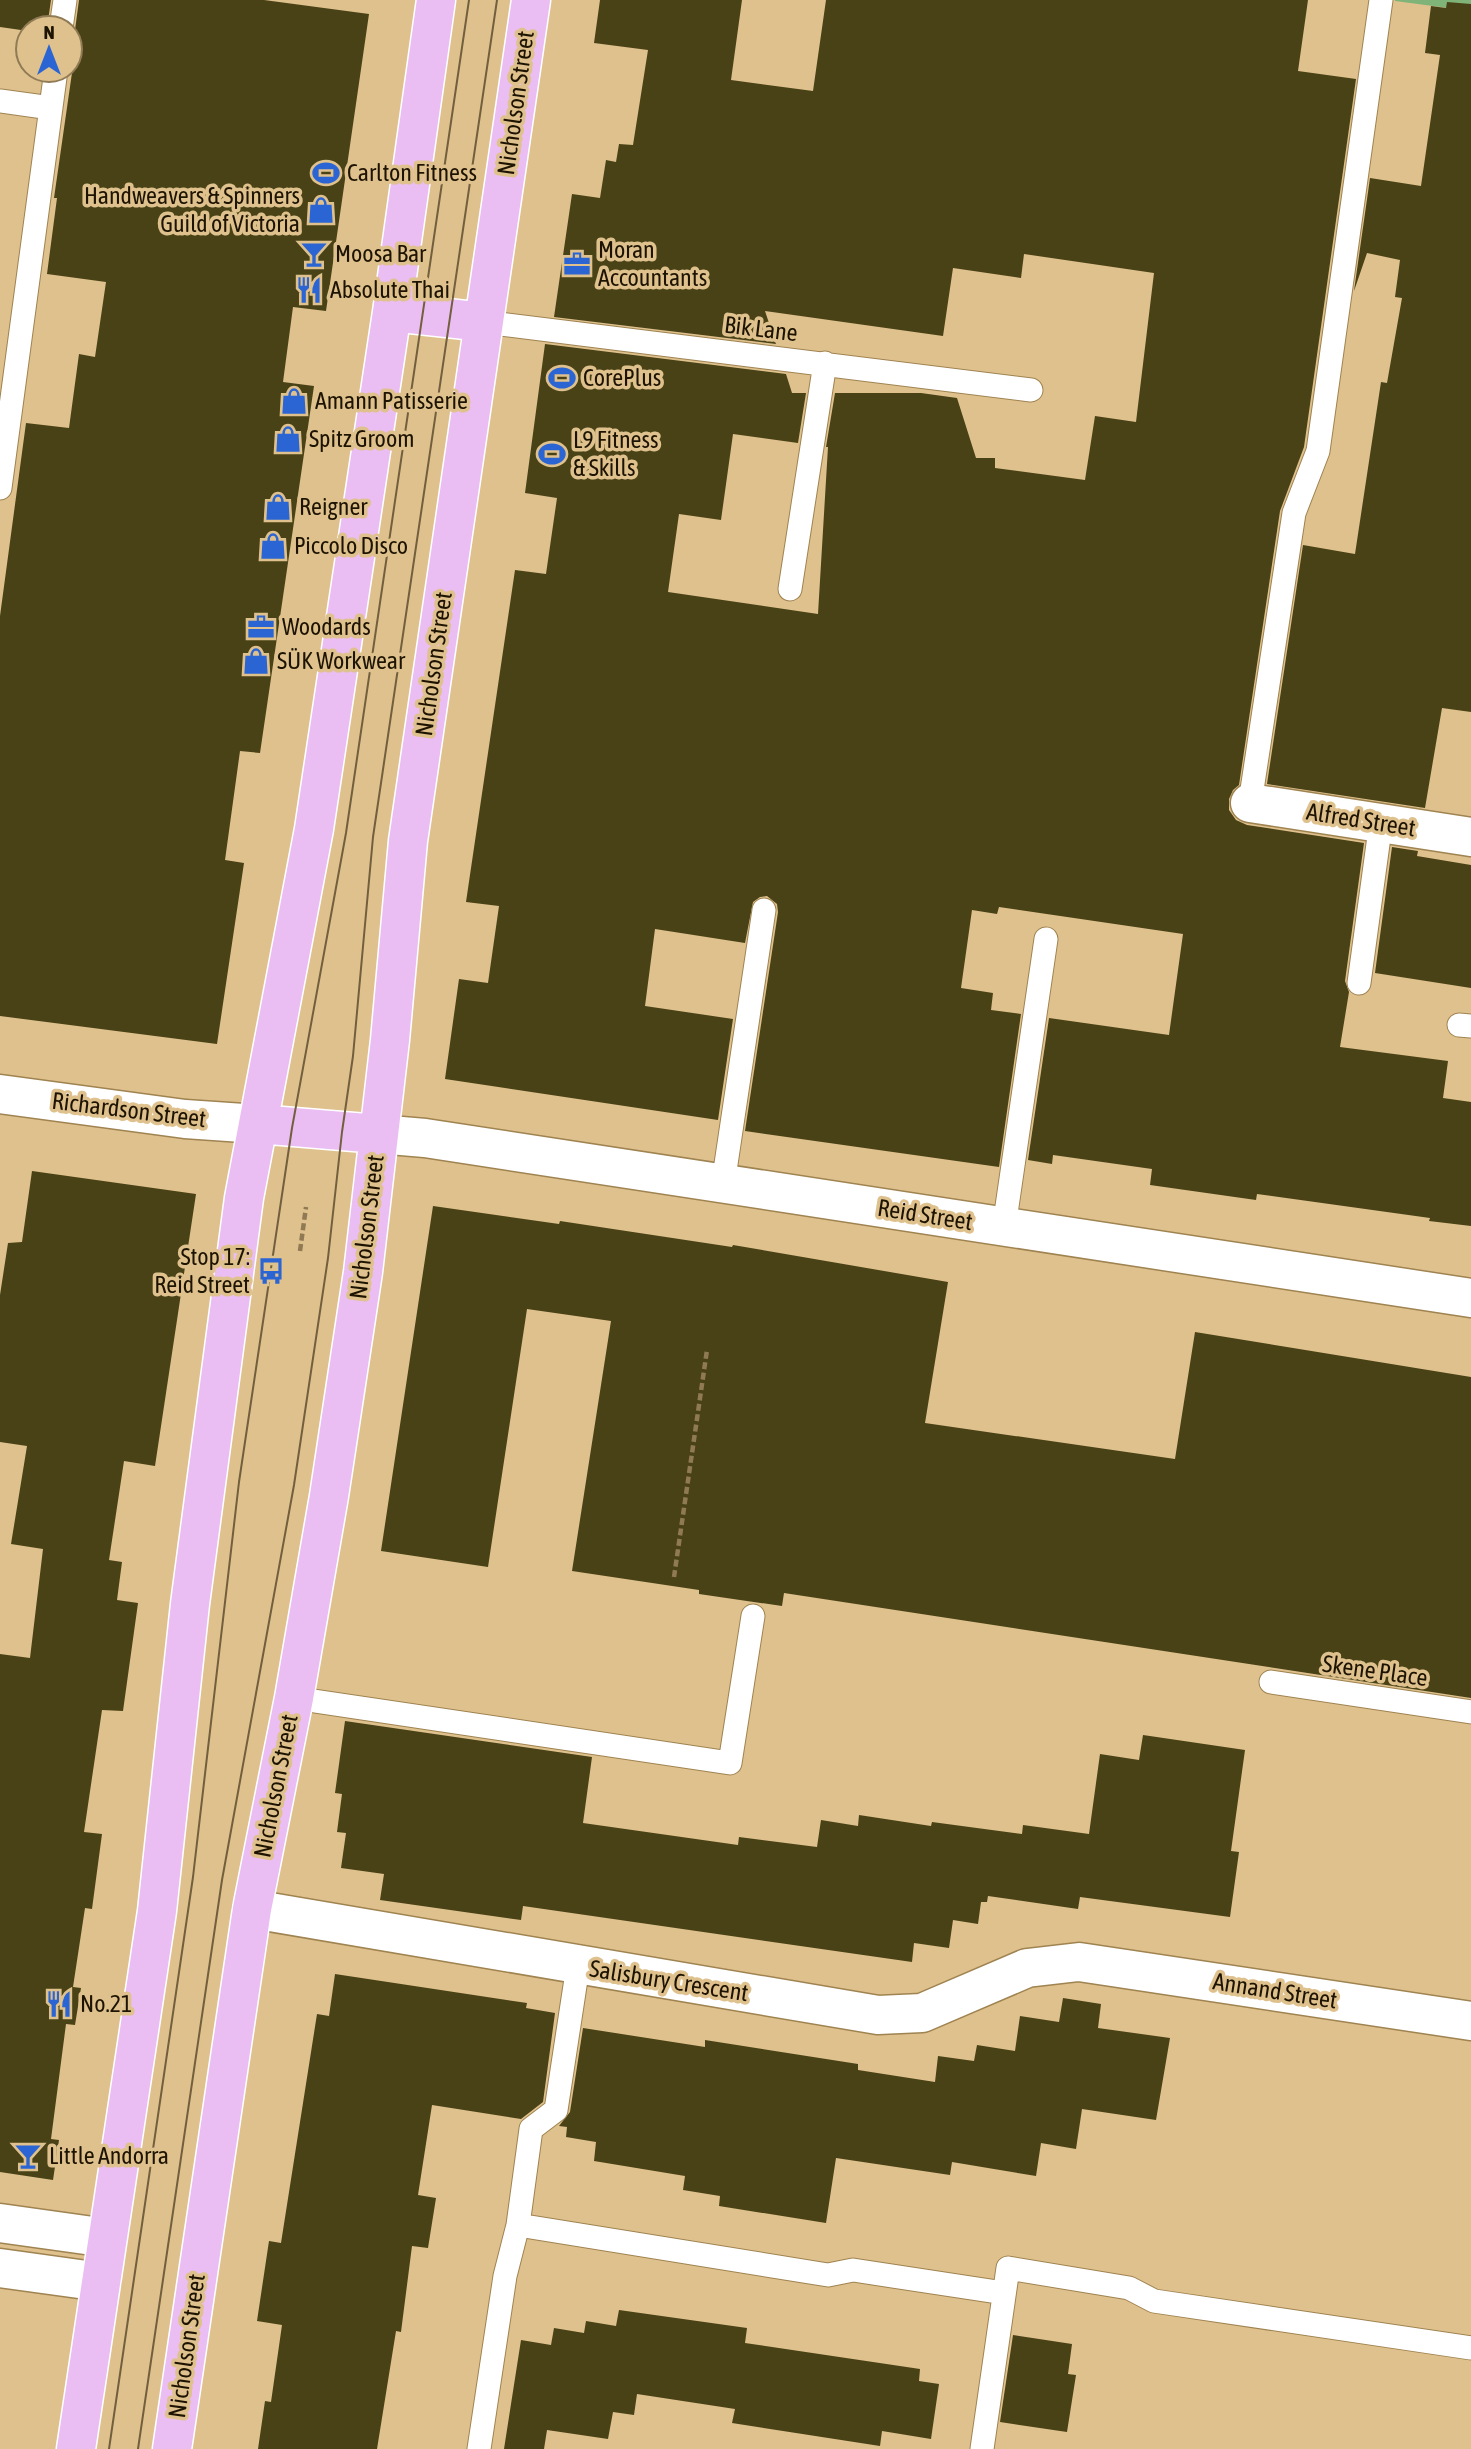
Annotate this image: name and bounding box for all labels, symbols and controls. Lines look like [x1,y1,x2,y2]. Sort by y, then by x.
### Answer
north arrow [14,14,84,84]
text: N [43,21,55,43]
street label: Nicholson Street [492,29,539,177]
sports icon: Carlton Fitness [311,158,341,188]
place label: Carlton Fitness [347,159,477,186]
place label: Handweavers & Spinners Guild of Victoria [84,182,300,237]
shop icon: Handweavers & Spinners Guild of Victoria [306,195,336,225]
place label: Moran Accountants [598,236,707,291]
bar icon: Moosa Bar [299,239,329,269]
place label: Moosa Bar [335,240,427,267]
office icon: Moran Accountants [562,249,592,279]
restaurant icon: Absolute Thai [294,275,324,305]
place label: Absolute Thai [330,276,450,303]
street label: Bik Lane [723,311,799,346]
sports icon: CorePlus [547,363,577,393]
place label: CorePlus [583,364,661,391]
shop icon: Amann Patisserie [279,386,309,416]
place label: Amann Patisserie [315,387,468,414]
shop icon: Spitz Groom [273,424,303,454]
place label: Spitz Groom [309,425,414,452]
place label: L9 Fitness & Skills [573,426,658,481]
sports icon: L9 Fitness & Skills [537,439,567,469]
shop icon: Reigner [263,492,293,522]
place label: Reigner [299,493,368,520]
shop icon: Piccolo Disco [258,531,288,561]
place label: Piccolo Disco [294,532,408,559]
street label: Nicholson Street [410,590,457,738]
office icon: Woodards [246,612,276,642]
place label: Woodards [282,613,371,640]
shop icon: SÜK Workwear [241,646,271,676]
place label: SÜK Workwear [277,647,406,674]
street label: Alfred Street [1305,798,1418,841]
street label: Richardson Street [50,1087,208,1132]
street label: Nicholson Street [344,1153,389,1301]
street label: Reid Street [876,1194,975,1235]
place label: Stop 17: Reid Street [154,1243,250,1298]
bus stop icon: Stop 17: Reid Street [256,1256,286,1286]
street label: Skene Place [1321,1650,1429,1691]
street label: Nicholson Street [248,1712,303,1860]
street label: Salisbury Crescent [588,1955,750,2006]
street label: Annand Street [1211,1967,1339,2014]
restaurant icon: No.21 [44,1989,74,2019]
place label: No.21 [80,1990,132,2017]
bar icon: Little Andorra [13,2141,43,2171]
place label: Little Andorra [49,2142,169,2169]
street label: Nicholson Street [163,2272,210,2420]

